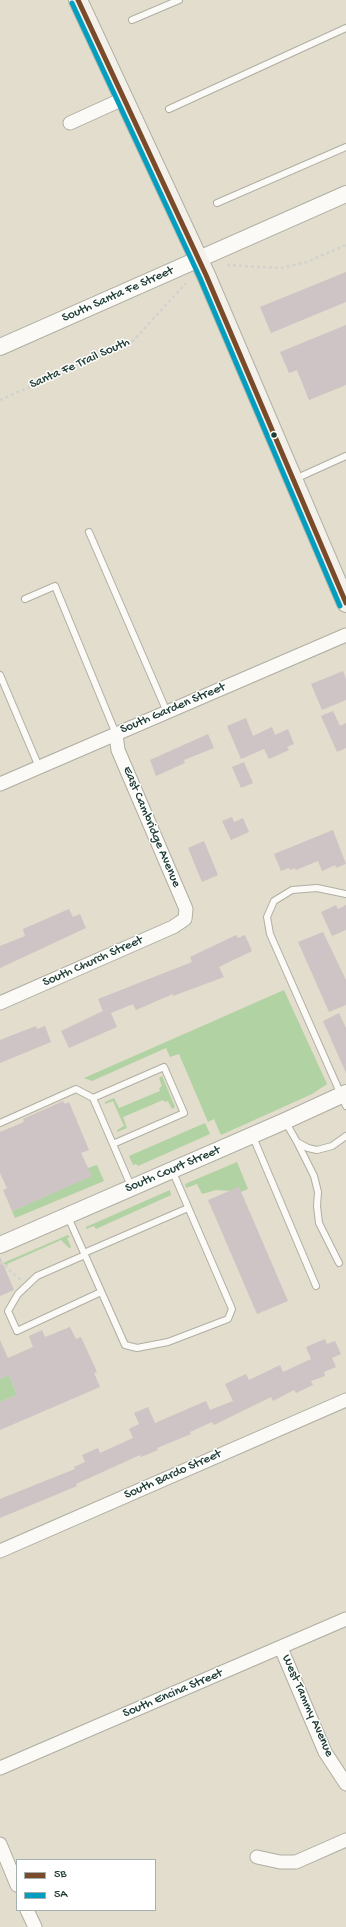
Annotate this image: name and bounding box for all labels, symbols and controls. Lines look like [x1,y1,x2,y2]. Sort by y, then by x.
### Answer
street label: South Santa Fe Street [60,263,176,327]
street label: Santa Fe Trail South [27,335,133,393]
unlabelled marker [269,430,279,440]
street label: South Garden Street [118,680,228,738]
street label: East Cambridge Avenue [118,764,184,890]
street label: South Church Street [40,933,146,991]
street label: South Court Street [123,1143,223,1197]
street label: South Bardo Street [122,1447,224,1503]
street label: West Tammy Avenue [277,1652,337,1760]
street label: South Encina Street [121,1666,225,1722]
legend [16,1859,156,1911]
text: 5B [54,1868,66,1882]
text: 5A [54,1888,67,1902]

